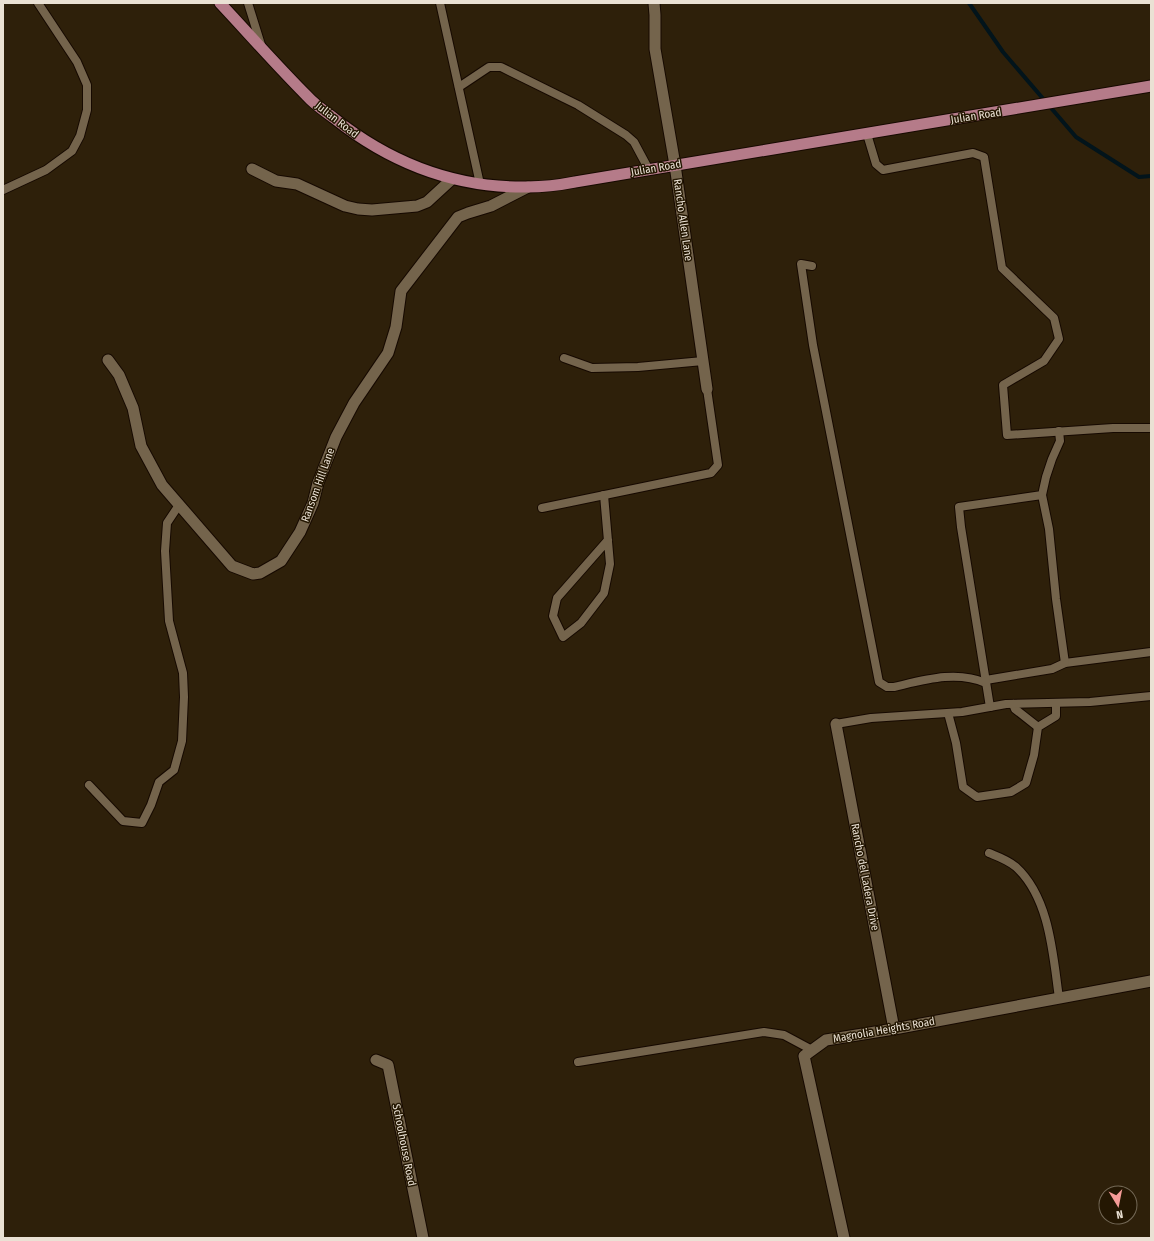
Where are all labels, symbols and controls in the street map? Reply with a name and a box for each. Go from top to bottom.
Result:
street label: Julian Road [313,99,361,141]
street label: Julian Road [950,106,1002,126]
street label: Julian Road [630,157,682,179]
street label: Rancho Allen Lane [671,178,695,262]
street label: Ransom Hill Lane [299,446,337,524]
street label: Rancho del Ladera Drive [848,822,882,932]
street label: Magnolia Heights Road [832,1015,936,1045]
street label: Schoolhouse Road [390,1103,418,1187]
north arrow [1098,1185,1138,1225]
text: N [1115,1207,1124,1221]

